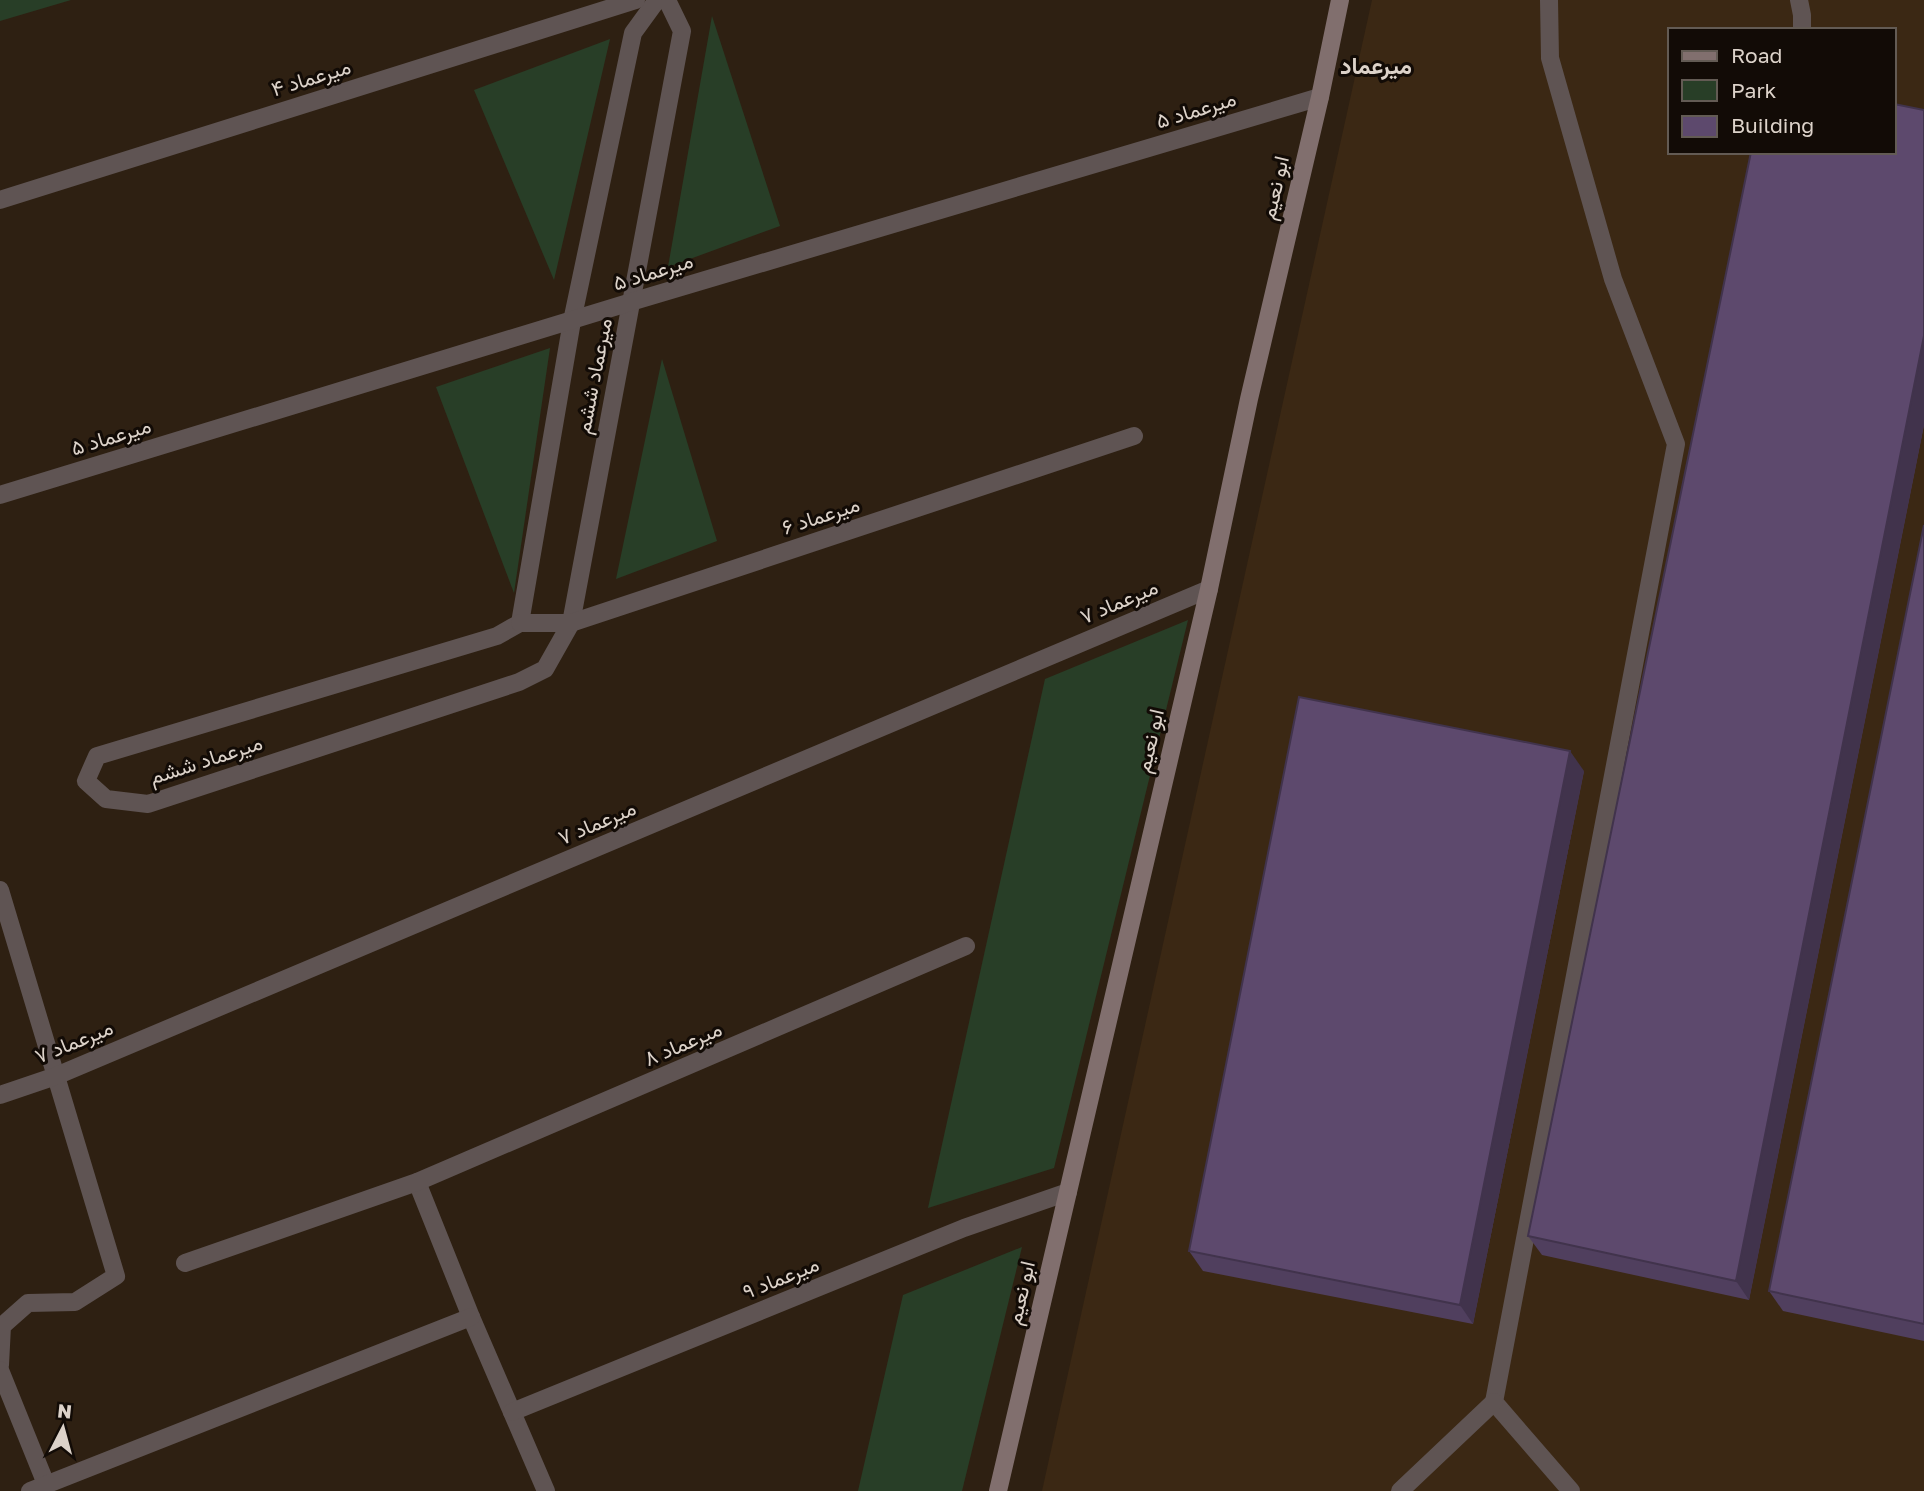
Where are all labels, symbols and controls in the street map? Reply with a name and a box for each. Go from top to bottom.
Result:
legend [1668,28,1896,154]
text: Road [1731,42,1782,68]
district label: میرعماد [1340,51,1412,81]
street label: میرعماد ۴ [268,53,354,102]
text: Park [1731,77,1777,103]
street label: میرعماد ۵ [1153,85,1239,134]
text: Building [1731,112,1814,138]
street label: ابو نعیم [1254,153,1296,223]
street label: میرعماد ۵ [610,247,696,296]
street label: میرعماد ششم [569,316,619,436]
street label: میرعماد ۵ [68,412,154,461]
street label: میرعماد ۶ [779,490,863,541]
street label: میرعماد ۷ [1076,573,1162,630]
street label: ابو نعیم [1129,706,1171,776]
street label: میرعماد ششم [146,729,266,791]
street label: میرعماد ۷ [554,794,640,851]
street label: میرعماد ۷ [31,1014,117,1069]
street label: میرعماد ۸ [640,1015,726,1072]
street label: میرعماد ۹ [739,1250,823,1305]
street label: ابو نعیم [1000,1258,1042,1328]
north arrow [28,1393,98,1463]
text: N [56,1398,73,1423]

